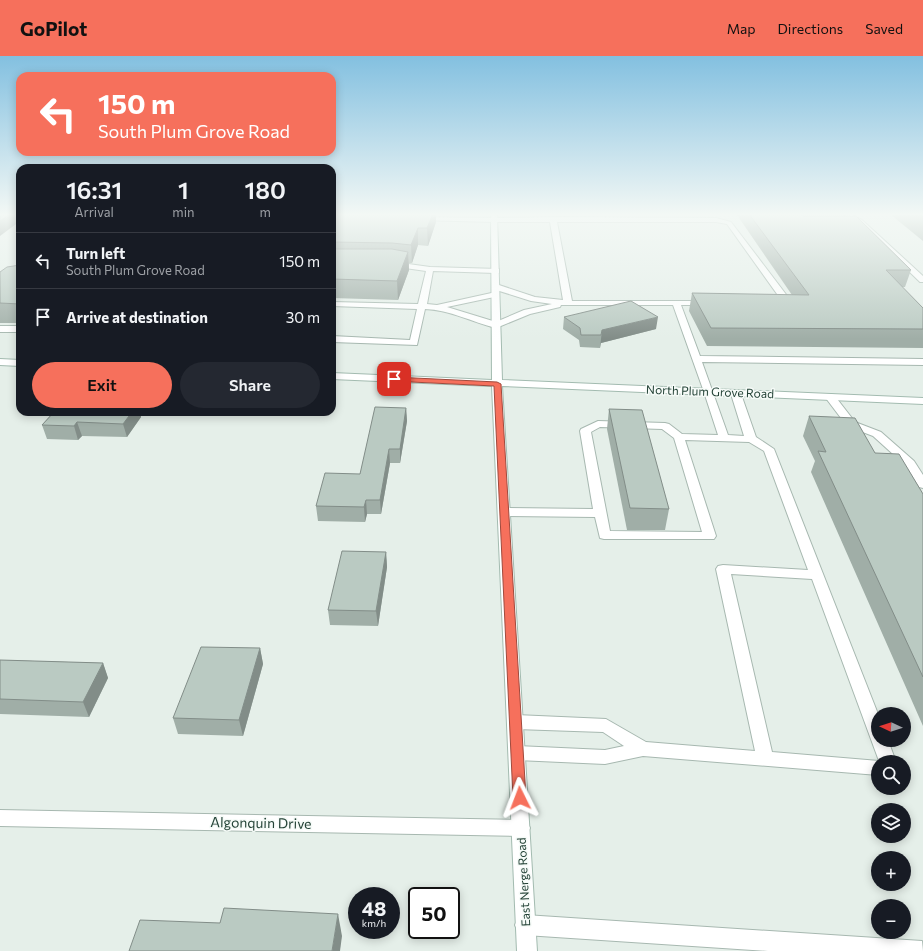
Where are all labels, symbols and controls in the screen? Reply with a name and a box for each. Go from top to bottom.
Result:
text: GoPilot [20,17,87,40]
text: Map [727,20,756,37]
text: Directions [778,20,843,37]
text: Saved [865,20,903,37]
text: 150 m [98,86,175,120]
icon: left [32,88,84,140]
text: South Plum Grove Road [98,120,290,142]
text: 16:31 [66,175,122,204]
text: 1 [178,175,189,204]
text: 180 [245,175,286,204]
text: Arrival [74,204,114,220]
text: min [172,204,194,220]
text: m [260,204,271,220]
text: Turn left [66,244,125,262]
icon: left [32,250,54,272]
text: 150 m [279,252,320,270]
text: South Plum Grove Road [66,262,205,278]
icon: arrive [32,306,54,328]
text: Arrive at destination [66,308,208,326]
text: 30 m [286,308,320,326]
button: Exit [32,362,172,408]
button: Share [180,362,320,408]
pin [377,362,411,396]
icon: arrive [383,368,405,390]
street label: North Plum Grove Road [646,382,774,400]
north arrow [871,707,911,747]
map controls [871,707,911,939]
button: search [871,755,911,795]
position arrow [499,777,541,819]
button: layers [871,803,911,843]
street label: Algonquin Drive [210,813,312,832]
street label: East Nerge Road [514,837,532,927]
button: + [871,851,911,891]
speed limit sign: 50 [408,887,460,939]
text: 48 [362,896,386,920]
button: − [871,899,911,939]
text: km/h [362,917,386,929]

